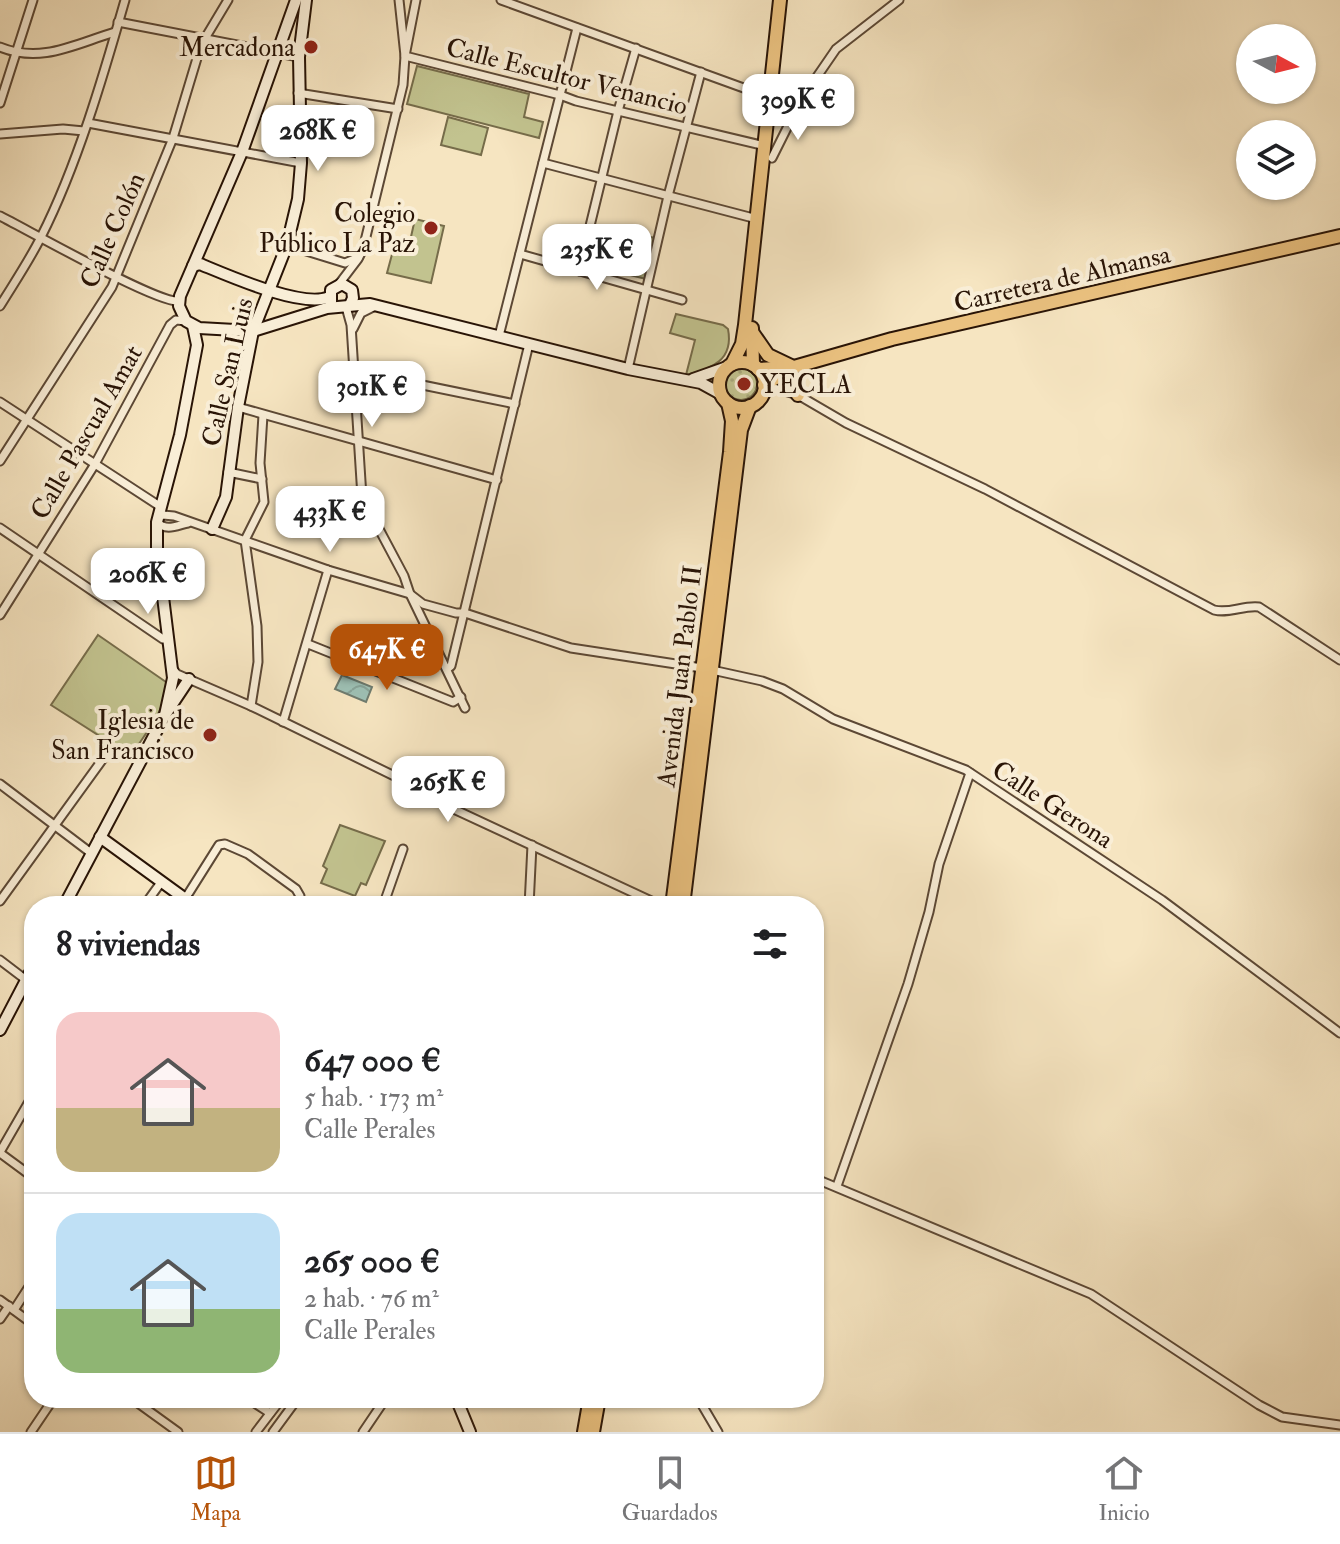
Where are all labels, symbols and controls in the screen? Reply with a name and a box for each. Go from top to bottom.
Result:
north arrow [1236,24,1316,104]
map controls [1236,24,1316,200]
street label: Calle Escultor Venancio [443,31,691,122]
place label: Mercadona [179,32,295,64]
marker: Mercadona [302,38,320,56]
pin: 309K € [733,74,863,142]
text: 309K € [760,84,836,116]
pin: 268K € [253,105,383,173]
text: 268K € [279,115,357,147]
button: layers [1236,120,1316,200]
street label: Calle Colón [73,168,153,293]
place label: Colegio Público La Paz [259,198,415,260]
marker: Colegio Público La Paz [422,219,440,237]
pin: 235K € [532,224,662,292]
text: 235K € [560,234,634,266]
street label: Carretera de Almansa [951,238,1174,319]
street label: Calle San Luis [195,295,261,450]
street label: Calle Pascual Amat [24,340,150,525]
pin: 301K € [307,361,437,429]
place label: YECLA [760,369,852,401]
text: 301K € [336,371,408,403]
marker: YECLA [735,375,753,393]
pin: 433K € [265,486,395,554]
text: 433K € [294,496,366,528]
pin: 206K € [83,548,213,616]
text: 206K € [109,558,187,590]
street label: Avenida Juan Pablo II [650,563,709,790]
pin: 647K € [322,624,452,692]
text: 647K € [348,634,426,666]
place label: Iglesia de San Francisco [51,705,194,767]
marker: Iglesia de San Francisco [201,726,219,744]
street label: Calle Gerona [986,754,1119,856]
pin: 265K € [383,756,513,824]
text: 265K € [410,766,486,798]
icon: filters [748,922,792,966]
text: 8 viviendas [56,923,200,966]
text: 647 000 € [304,1039,441,1082]
icon: home [120,1044,216,1140]
text: 5 hab. · 173 m² [304,1082,443,1114]
text: Calle Perales [304,1114,435,1146]
text: 265 000 € [304,1240,440,1283]
icon: home [120,1245,216,1341]
text: 2 hab. · 76 m² [304,1283,439,1315]
text: Calle Perales [304,1315,435,1347]
tab: Mapa [190,1451,241,1527]
tab: Guardados [622,1451,718,1527]
tab: Inicio [1098,1451,1150,1527]

